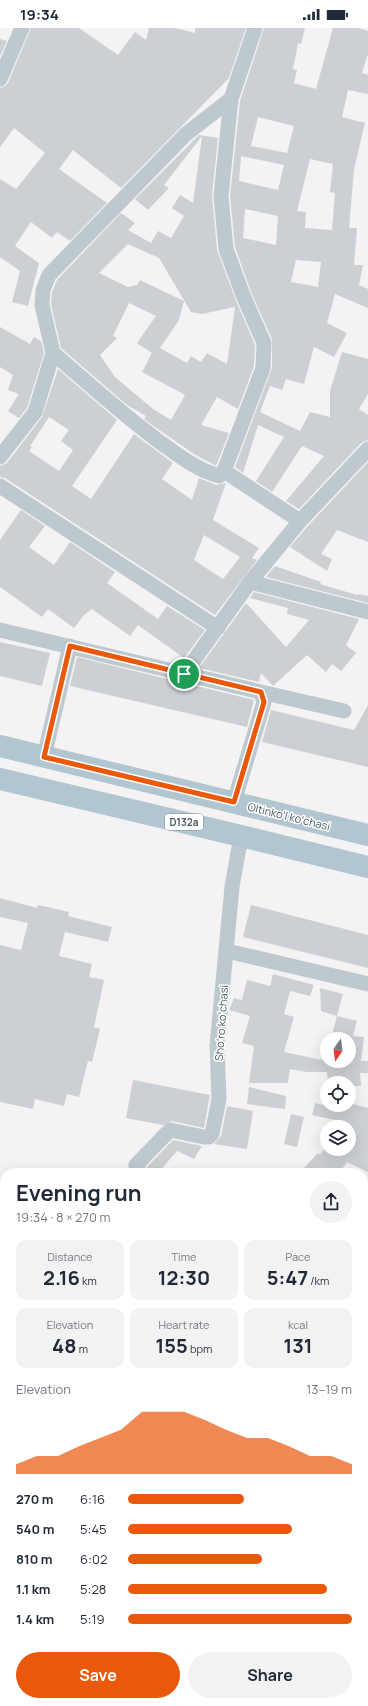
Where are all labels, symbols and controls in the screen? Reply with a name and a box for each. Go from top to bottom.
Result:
text: 19:34 [20,4,59,25]
pin [167,657,201,691]
icon: arrive [173,663,195,685]
street label: Oltinkoʻl koʻchasi [246,799,332,833]
road number: D132a [165,814,203,830]
street label: Shoʻro koʻchasi [211,984,231,1062]
north arrow [320,1032,356,1068]
map controls [320,1032,356,1156]
button: locate [320,1076,356,1112]
button: layers [320,1120,356,1156]
text: Evening run [16,1178,141,1208]
button: share [310,1181,352,1223]
text: 19:34 · 8 × 270 m [16,1208,111,1226]
text: Distance [47,1249,93,1264]
text: Time [172,1249,196,1264]
text: Pace [286,1249,310,1264]
text: 2.16 [43,1264,80,1291]
text: 12:30 [158,1264,210,1291]
text: 5:47 [267,1264,308,1291]
text: km [80,1273,97,1288]
text: /km [308,1273,329,1288]
text: Elevation [47,1317,93,1332]
text: Heart rate [158,1317,210,1332]
text: kcal [288,1317,308,1332]
text: 48 [52,1332,76,1359]
text: 155 [156,1332,188,1359]
text: 131 [283,1332,313,1359]
text: m [76,1341,88,1356]
text: bpm [188,1341,212,1356]
text: Elevation [16,1380,71,1398]
text: 13–19 m [306,1380,352,1398]
text: 270 m [16,1490,54,1508]
text: 6:16 [80,1490,105,1508]
text: 540 m [16,1520,54,1538]
text: 5:45 [80,1520,107,1538]
text: 810 m [16,1550,53,1568]
text: 6:02 [80,1550,107,1568]
text: 1.1 km [16,1580,51,1598]
text: 5:28 [80,1580,106,1598]
text: 1.4 km [16,1610,54,1628]
text: 5:19 [80,1610,105,1628]
button: Save [16,1652,180,1698]
button: Share [188,1652,352,1698]

